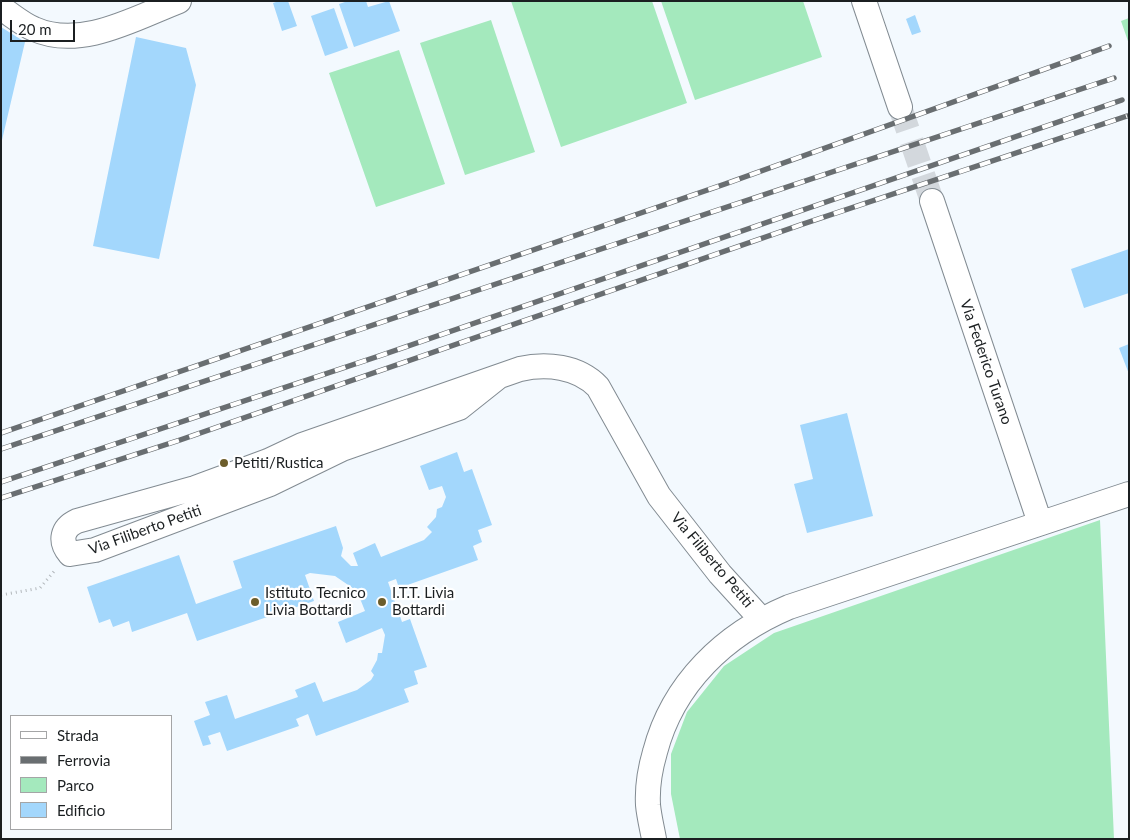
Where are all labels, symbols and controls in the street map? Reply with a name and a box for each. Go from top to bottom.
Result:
scale bar [12,10,78,42]
text: 20 m [18,20,52,38]
street label: Via Federico Turano [956,297,1016,427]
place label: Petiti/Rustica [234,454,324,472]
marker: Petiti/Rustica [218,457,230,469]
street label: Via Filiberto Petiti [86,501,204,559]
street label: Via Filiberto Petiti [667,509,757,611]
place label: Istituto Tecnico Livia Bottardi [265,584,366,619]
place label: I.T.T. Livia Bottardi [392,584,454,619]
marker: Istituto Tecnico Livia Bottardi [249,596,261,608]
marker: I.T.T. Livia Bottardi [376,596,388,608]
legend [10,715,172,830]
text: Strada [57,726,99,744]
text: Ferrovia [57,751,110,769]
text: Parco [57,776,94,794]
text: Edificio [57,801,105,819]

